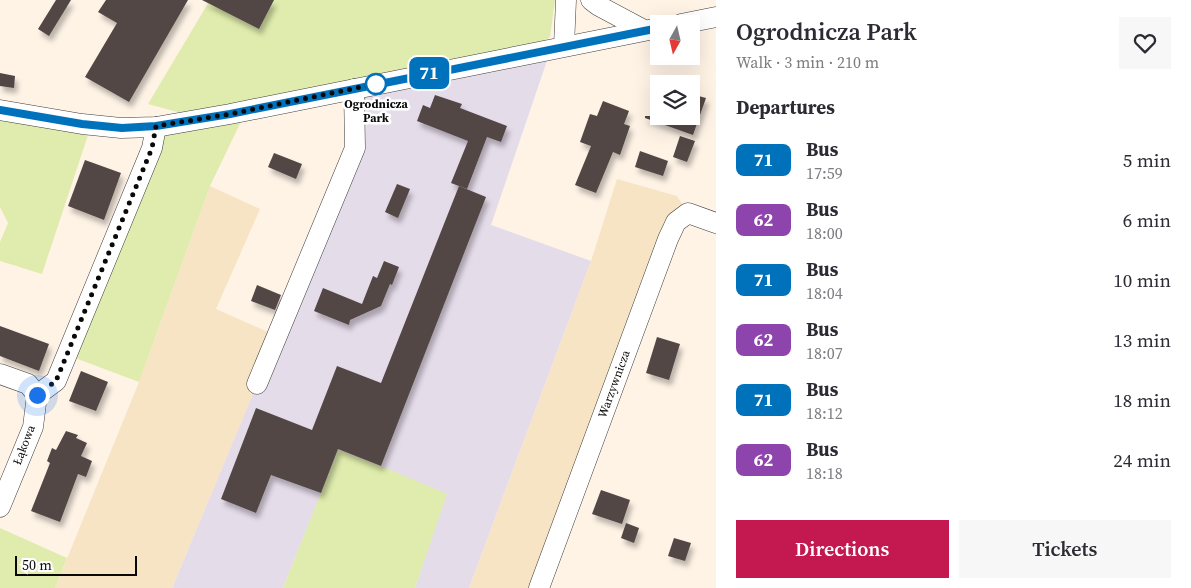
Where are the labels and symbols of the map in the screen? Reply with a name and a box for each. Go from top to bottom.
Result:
north arrow [650,15,700,65]
line badge: 71 [406,57,452,89]
marker: Ogrodnicza Park [365,73,387,95]
place label: Ogrodnicza Park [344,96,408,126]
street label: Warzywnicza [594,347,634,420]
your location [25,383,50,408]
street label: Łąkowa [9,422,39,467]
scale bar [15,553,138,576]

